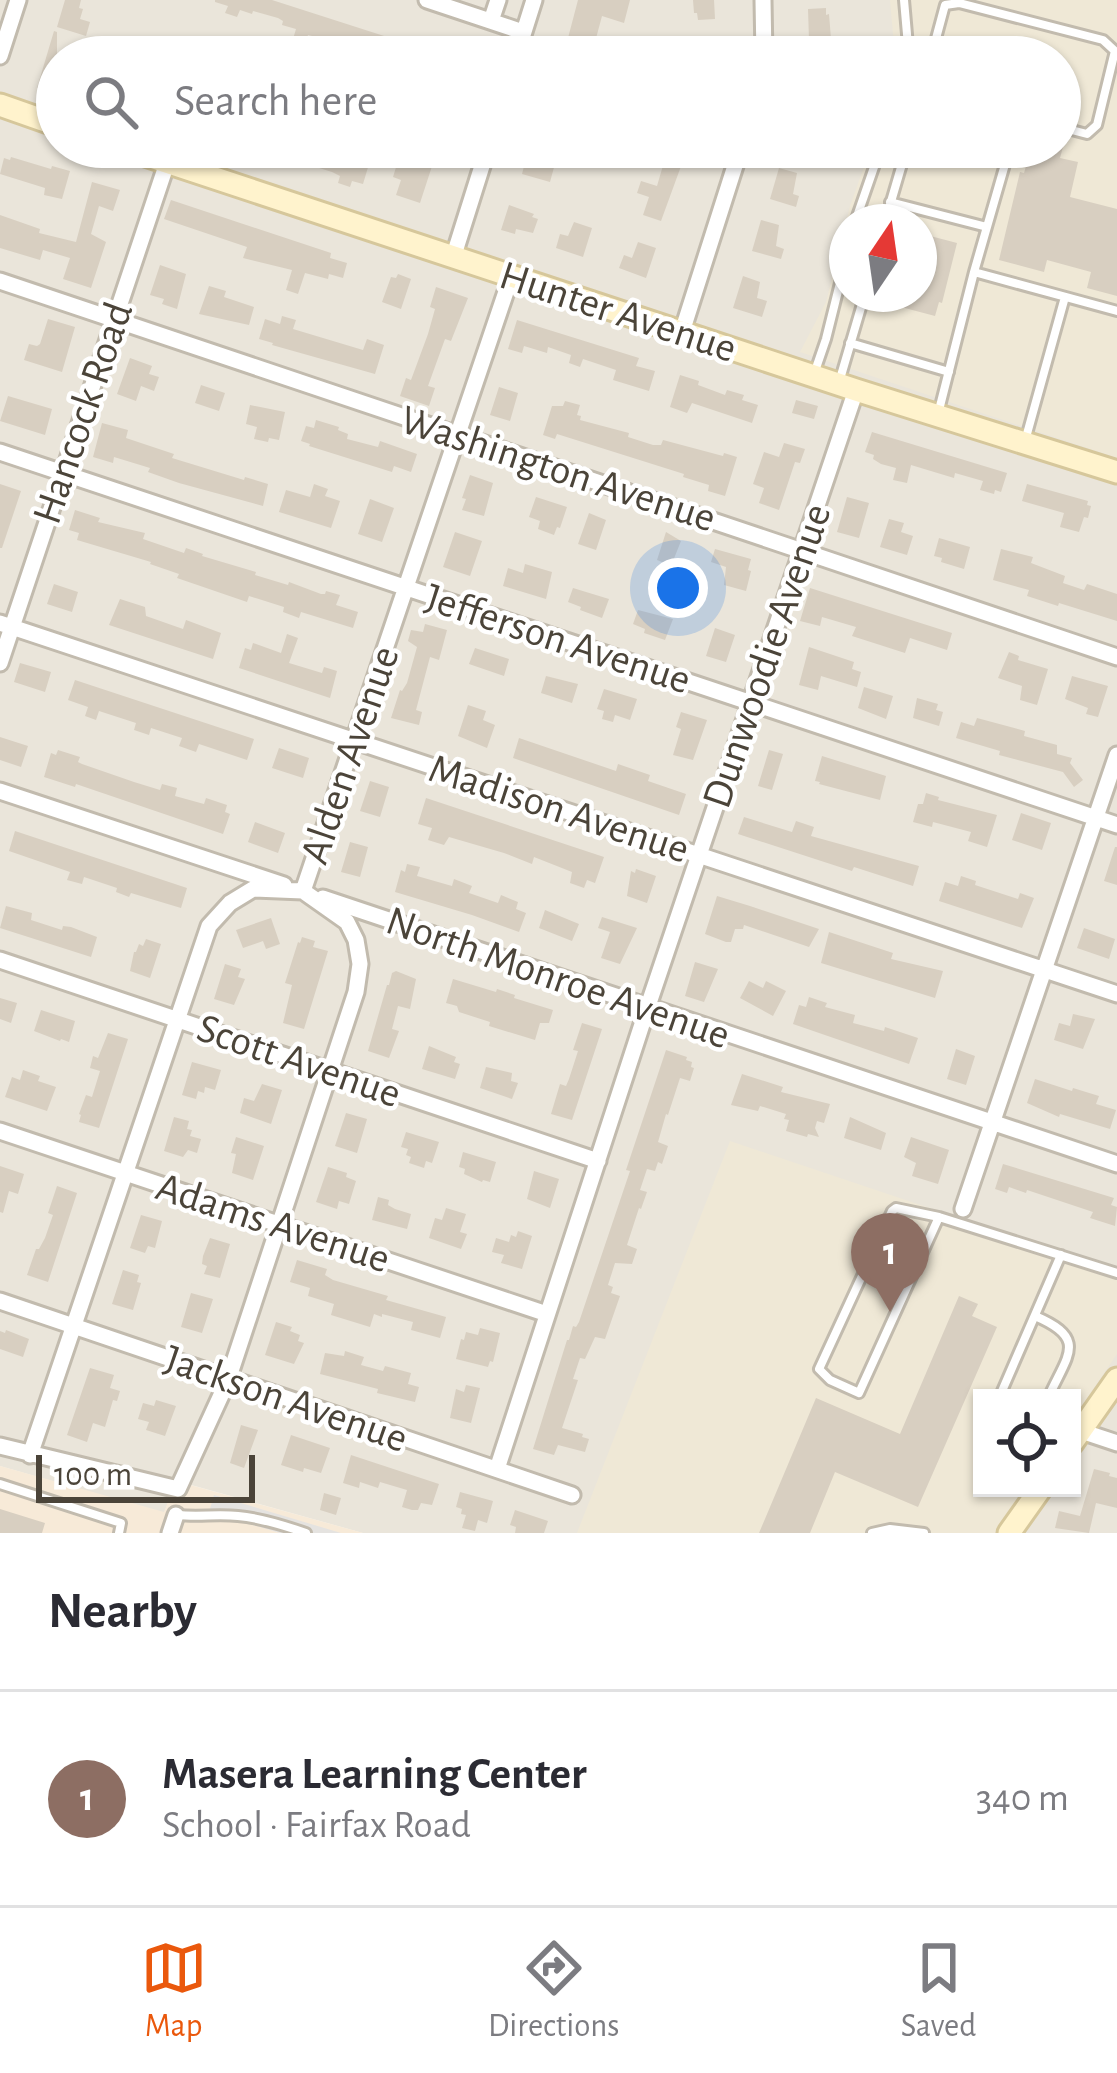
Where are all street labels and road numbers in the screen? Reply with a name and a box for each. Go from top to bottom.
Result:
street label: Hunter Avenue [494,254,742,370]
street label: Hancock Road [26,297,140,529]
street label: Washington Avenue [395,398,721,540]
street label: Dunwoodie Avenue [695,499,839,813]
street label: Jefferson Avenue [420,576,696,702]
street label: Alden Avenue [293,641,407,869]
street label: Madison Avenue [424,747,694,871]
street label: North Monroe Avenue [381,899,735,1057]
street label: Scott Avenue [192,1007,406,1115]
street label: Adams Avenue [151,1166,395,1280]
street label: Jackson Avenue [159,1338,413,1460]

